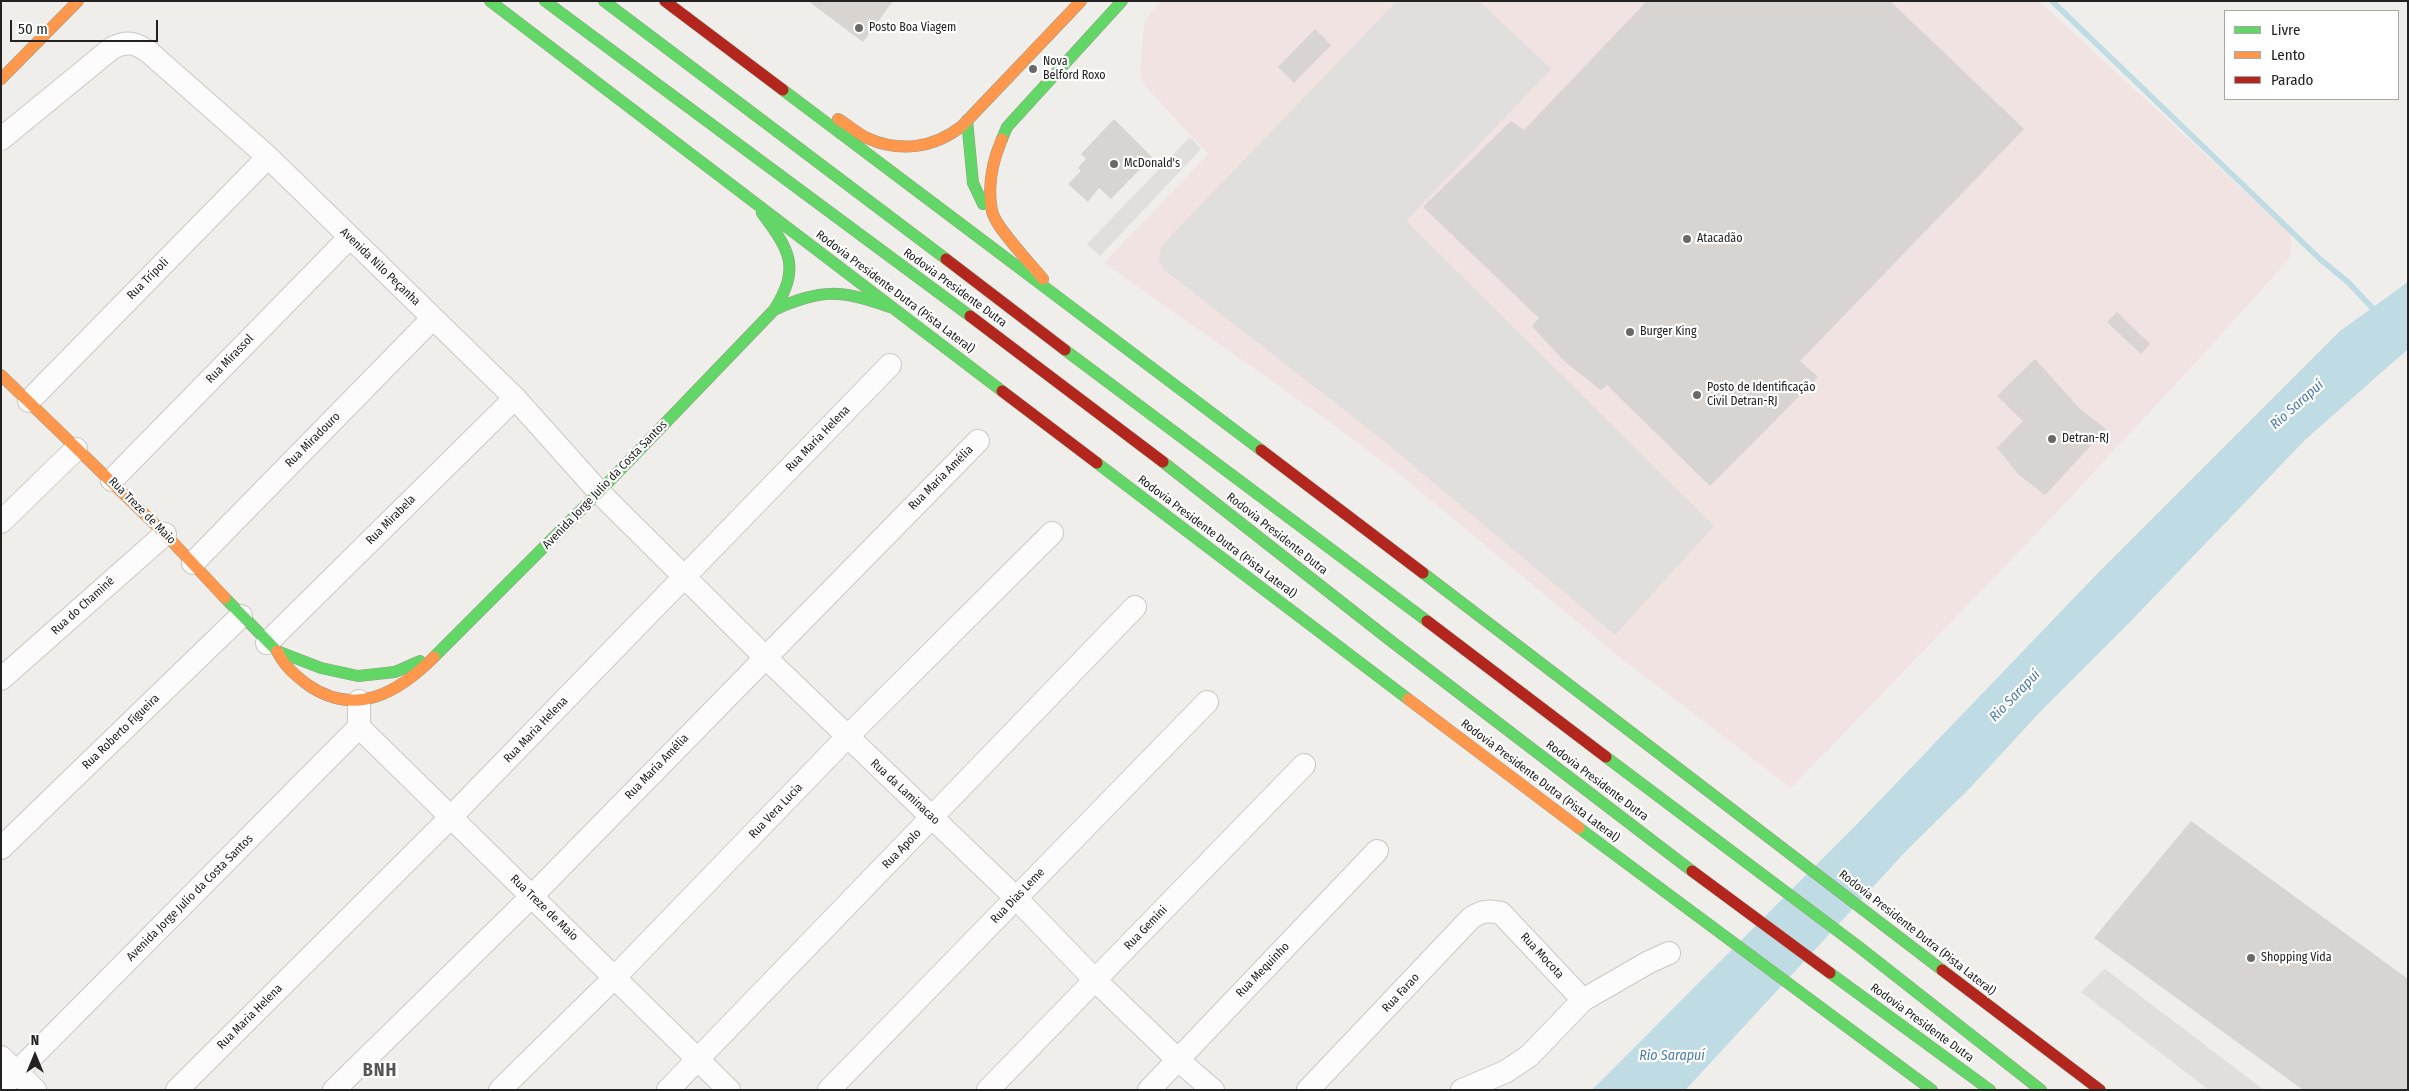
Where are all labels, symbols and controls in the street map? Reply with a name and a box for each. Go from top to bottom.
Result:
scale bar [12,10,160,42]
legend [2224,10,2399,100]
text: 50 m [18,20,48,38]
place label: Posto Boa Viagem [869,21,956,35]
text: Livre [2271,21,2300,39]
marker: Posto Boa Viagem [853,22,865,34]
text: Lento [2271,46,2305,64]
place label: Nova Belford Roxo [1043,55,1106,83]
marker: Nova Belford Roxo [1027,63,1039,75]
text: Parado [2271,71,2313,89]
place label: McDonald's [1124,157,1180,171]
marker: McDonald's [1108,158,1120,170]
street label: Avenida Nilo Peçanha [337,225,423,309]
street label: Rodovia Presidente Dutra (Pista Lateral) [813,228,977,356]
place label: Atacadão [1697,232,1743,246]
marker: Atacadão [1681,233,1693,245]
street label: Rodovia Presidente Dutra [900,246,1010,330]
street label: Rua Trípoli [124,255,172,303]
place label: Burger King [1640,325,1697,339]
marker: Burger King [1624,326,1636,338]
street label: Rua Mirassol [203,332,257,386]
water label: Rio Sarapuí [2267,377,2327,433]
place label: Posto de Identificação Civil Detran-RJ [1707,381,1816,409]
marker: Posto de Identificação Civil Detran-RJ [1691,389,1703,401]
street label: Rua Maria Helena [783,403,853,475]
street label: Rua Miradouro [282,409,344,471]
street label: Avenida Jorge Julio da Costa Santos [540,418,670,552]
place label: Detran-RJ [2062,432,2109,446]
marker: Detran-RJ [2046,433,2058,445]
street label: Rua Maria Amélia [906,443,976,513]
street label: Rodovia Presidente Dutra (Pista Lateral) [1135,473,1299,601]
street label: Rua Treze de Maio [106,475,178,547]
street label: Rodovia Presidente Dutra [1224,490,1330,578]
street label: Rua Mirabela [363,492,419,548]
street label: Rua do Chaminé [49,574,117,638]
water label: Rio Sarapuí [1986,667,2044,725]
street label: Rua Roberto Figueira [79,691,163,773]
street label: Rua Maria Helena [501,694,571,766]
street label: Rodovia Presidente Dutra (Pista Lateral) [1458,717,1622,845]
street label: Rua Maria Amélia [622,731,692,803]
street label: Rodovia Presidente Dutra [1543,738,1651,824]
street label: Rua da Laminacao [867,756,943,828]
street label: Rua Vera Lucia [746,780,806,842]
street label: Rua Apolo [879,826,925,872]
street label: Avenida Jorge Julio da Costa Santos [124,832,256,964]
street label: Rua Dias Leme [988,865,1048,927]
street label: Rodovia Presidente Dutra (Pista Lateral) [1836,867,1998,999]
street label: Rua Treze de Maio [507,872,581,944]
street label: Rua Gemini [1121,903,1171,953]
street label: Rua Mocota [1517,930,1567,982]
street label: Rua Mequinho [1233,940,1293,1000]
place label: Shopping Vida [2261,951,2332,965]
marker: Shopping Vida [2245,952,2257,964]
street label: Rua Farao [1379,971,1423,1015]
street label: Rua Maria Helena [214,981,286,1053]
street label: Rodovia Presidente Dutra [1867,981,1977,1065]
north arrow [10,1031,60,1081]
text: N [31,1032,39,1049]
water label: Rio Sarapuí [1639,1048,1705,1064]
district label: BNH [362,1060,398,1082]

